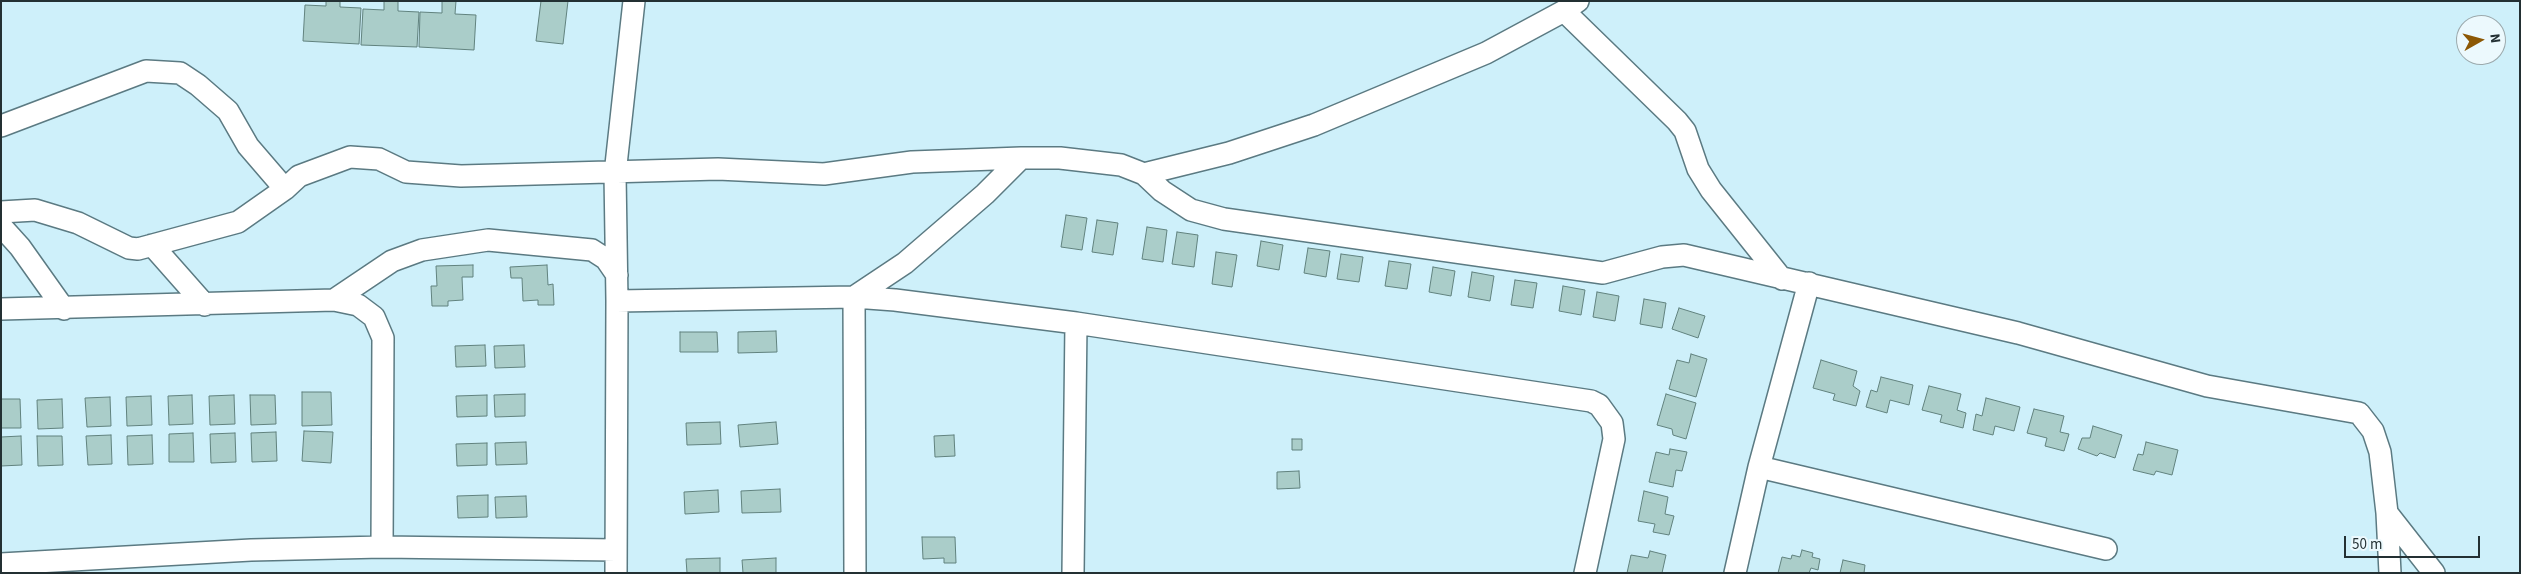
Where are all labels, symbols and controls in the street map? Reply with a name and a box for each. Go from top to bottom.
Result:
north arrow [2456,15,2506,65]
text: N [2484,32,2505,44]
scale bar [2346,526,2482,558]
text: 50 m [2352,534,2382,555]

